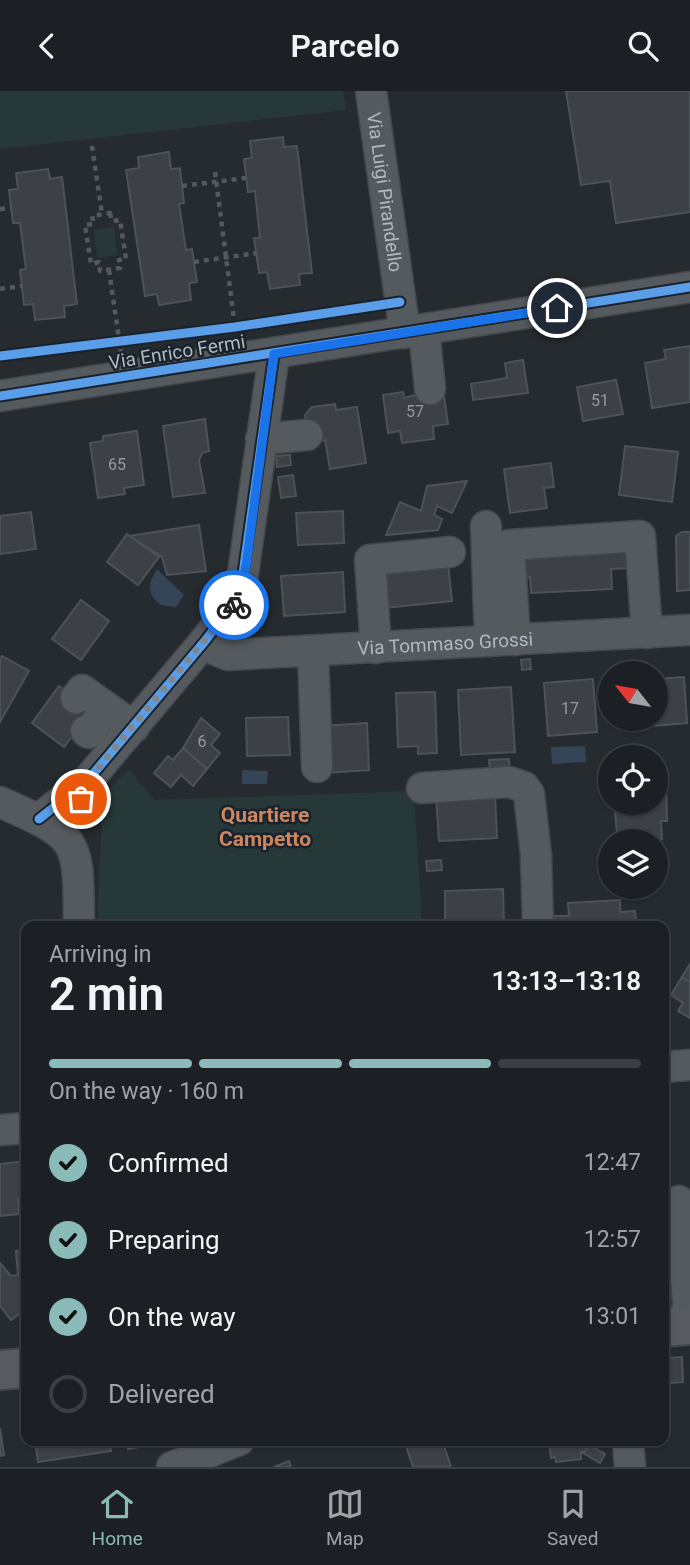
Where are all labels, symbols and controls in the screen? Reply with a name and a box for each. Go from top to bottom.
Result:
icon: back [28,27,66,65]
text: Parcelo [290,27,400,65]
icon: search [624,27,662,65]
street label: Via Luigi Pirandello [363,111,408,273]
pin [527,278,587,338]
icon: home [538,289,576,327]
street label: Via Enrico Fermi [107,330,247,374]
house number: 51 [591,391,609,410]
house number: 57 [406,402,424,421]
house number: 65 [108,455,126,474]
courier [199,570,269,640]
icon: bike [215,586,253,624]
street label: Via Tommaso Grossi [357,627,534,659]
north arrow [598,661,668,731]
map controls [598,661,668,899]
house number: 17 [561,699,579,718]
house number: 6 [198,732,207,751]
button: locate [598,745,668,815]
pin [51,769,111,829]
icon: bag [62,780,100,818]
district label: Quartiere Campetto [219,803,311,851]
button: layers [598,829,668,899]
text: Arriving in [49,941,152,968]
text: 13:13–13:18 [491,966,641,996]
text: 2 min [49,967,164,1021]
text: On the way · 160 m [49,1078,244,1105]
icon: check [49,1144,87,1182]
text: Confirmed [108,1148,229,1178]
text: 12:47 [584,1149,641,1176]
icon: check [49,1221,87,1259]
text: Preparing [108,1225,220,1255]
text: 12:57 [584,1226,641,1253]
icon: check [49,1298,87,1336]
text: On the way [108,1302,236,1332]
text: 13:01 [584,1303,641,1330]
text: Delivered [108,1379,215,1409]
tab: Home [92,1485,143,1550]
tab: Map [326,1485,364,1550]
tab: Saved [547,1485,598,1550]

